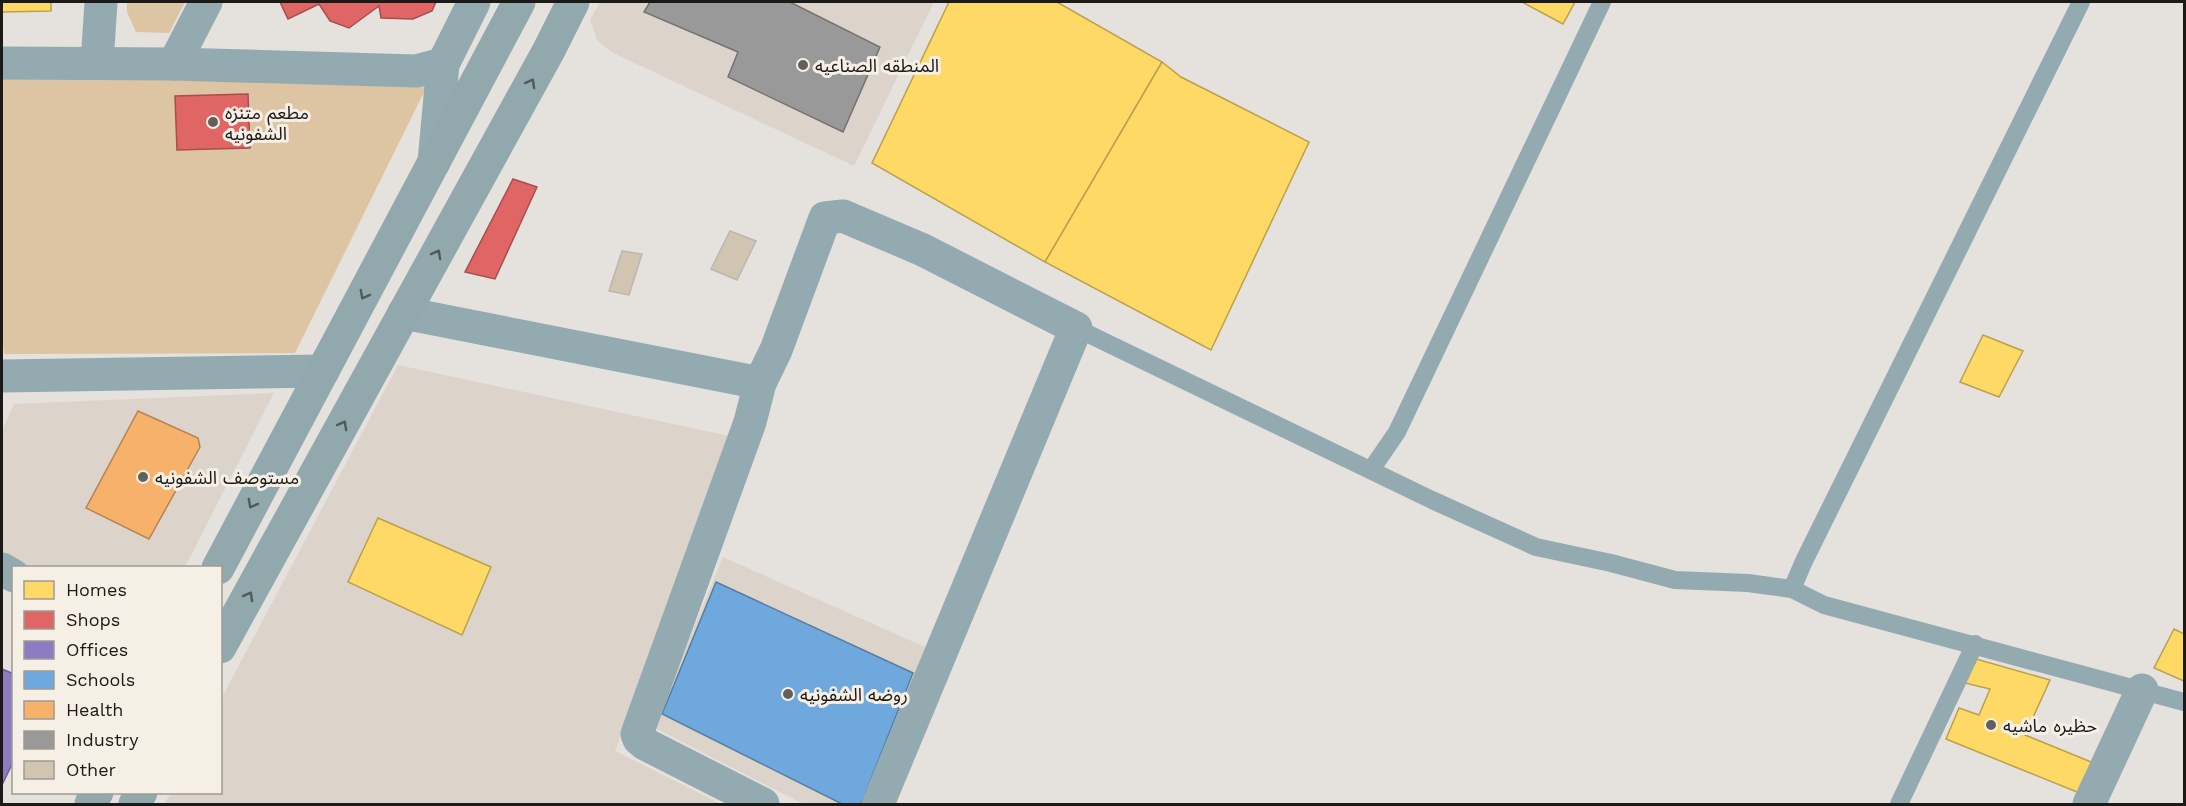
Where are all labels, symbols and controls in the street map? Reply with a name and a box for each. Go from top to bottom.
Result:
place label: المنطقه الصناعيه [815,55,939,76]
marker: المنطقه الصناعيه [796,58,810,72]
one-way arrow [524,79,535,90]
place label: مطعم متنزه الشفونيه [225,102,309,145]
marker: مطعم متنزه الشفونيه [206,115,220,129]
one-way arrow [430,250,441,260]
one-way arrow [360,288,371,299]
one-way arrow [336,421,347,431]
place label: مستوصف الشفونيه [155,467,299,489]
marker: مستوصف الشفونيه [136,470,150,484]
one-way arrow [248,497,259,508]
legend [12,566,222,794]
text: Homes [66,579,127,600]
one-way arrow [242,592,253,602]
text: Shops [66,609,120,630]
text: Offices [66,639,128,660]
text: Schools [66,669,135,690]
place label: روضه الشفونيه [800,684,908,706]
marker: روضه الشفونيه [781,687,795,701]
text: Health [66,699,123,720]
place label: حظيره ماشيه [2003,715,2097,737]
marker: حظيره ماشيه [1984,718,1998,732]
text: Industry [66,729,139,750]
text: Other [66,759,116,780]

